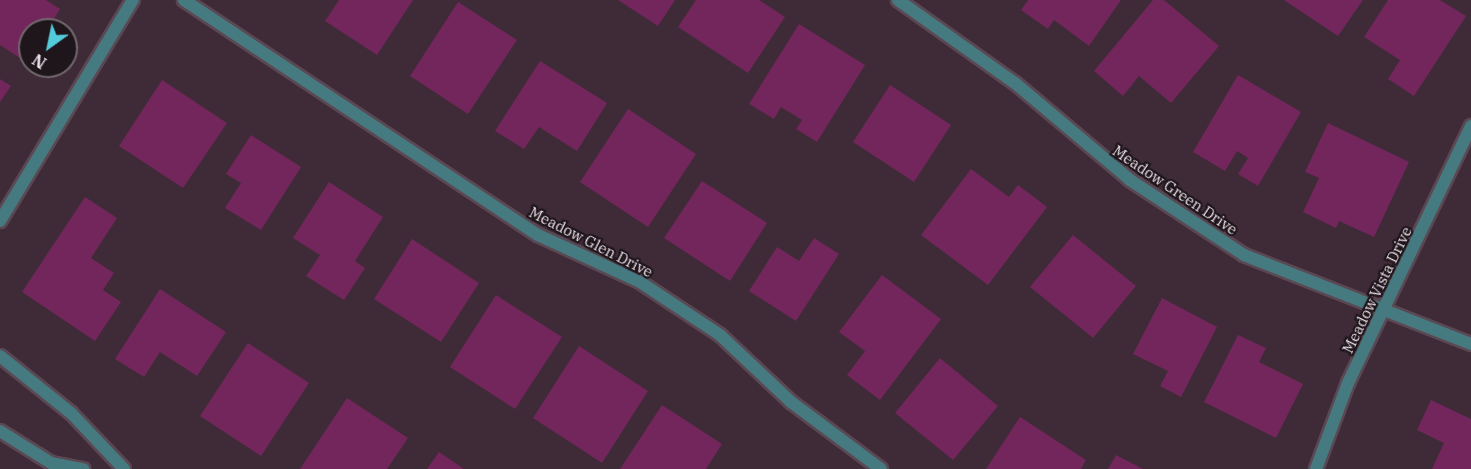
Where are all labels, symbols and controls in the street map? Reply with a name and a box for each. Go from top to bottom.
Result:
north arrow [18,18,78,78]
text: N [29,50,50,73]
street label: Meadow Green Drive [1109,142,1241,238]
street label: Meadow Glen Drive [526,203,656,281]
street label: Meadow Vista Drive [1339,224,1415,356]

